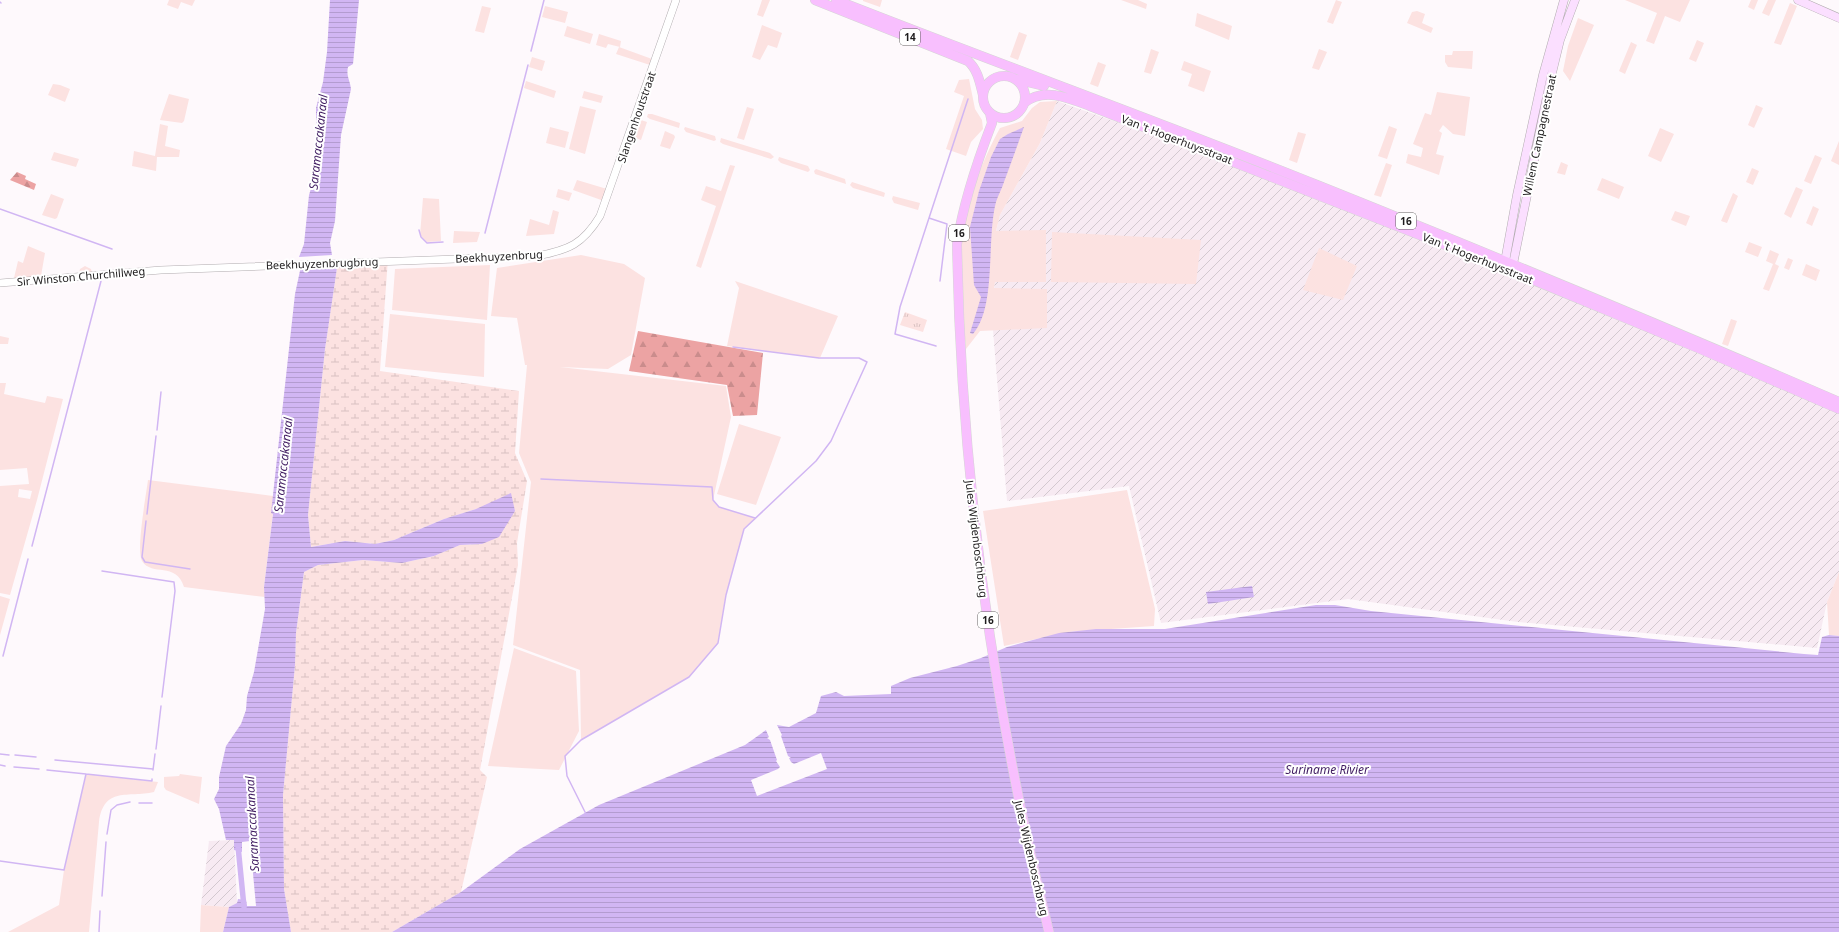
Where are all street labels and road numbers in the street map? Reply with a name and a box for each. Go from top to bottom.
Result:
road number: 14 [900,29,920,45]
street label: Slangenhoutstraat [613,69,659,165]
street label: Willem Campagnestraat [1519,73,1559,197]
street label: Van 't Hogerhuysstraat [1119,111,1235,167]
road number: 16 [1396,213,1416,229]
road number: 16 [949,225,969,241]
street label: Van 't Hogerhuysstraat [1420,229,1536,287]
street label: Beekhuyzenbrug [455,246,543,266]
street label: Beekhuyzenbrugbrug [265,254,379,272]
street label: Sir Winston Churchillweg [16,263,146,289]
street label: Jules Wijdenboschbrug [962,478,992,599]
road number: 16 [978,612,998,628]
street label: Jules Wijdenboschbrug [1011,798,1053,917]

